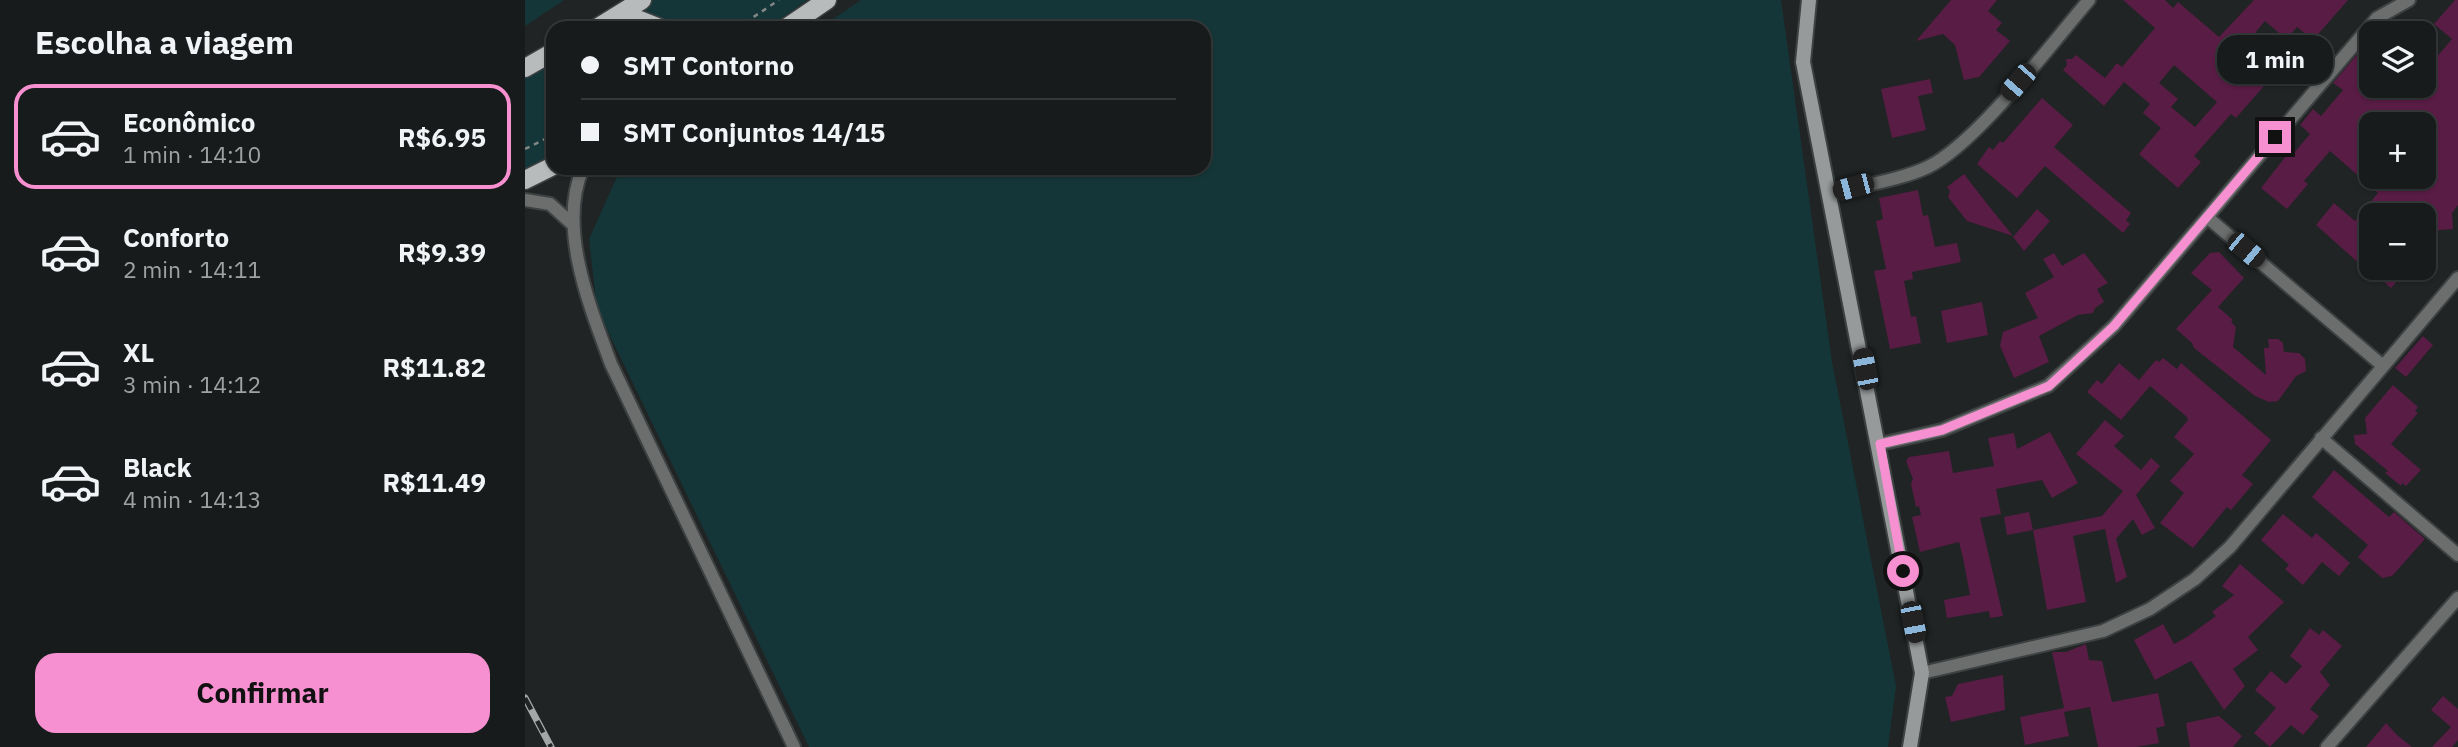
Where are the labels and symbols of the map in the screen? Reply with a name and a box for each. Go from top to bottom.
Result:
callout: 1 min [2217,36,2333,85]
car [1997,59,2040,105]
route end [2259,121,2291,153]
car [1830,171,1877,203]
car [2224,228,2269,272]
car [1851,346,1880,392]
route start [1887,555,1919,587]
car [1899,599,1928,645]

